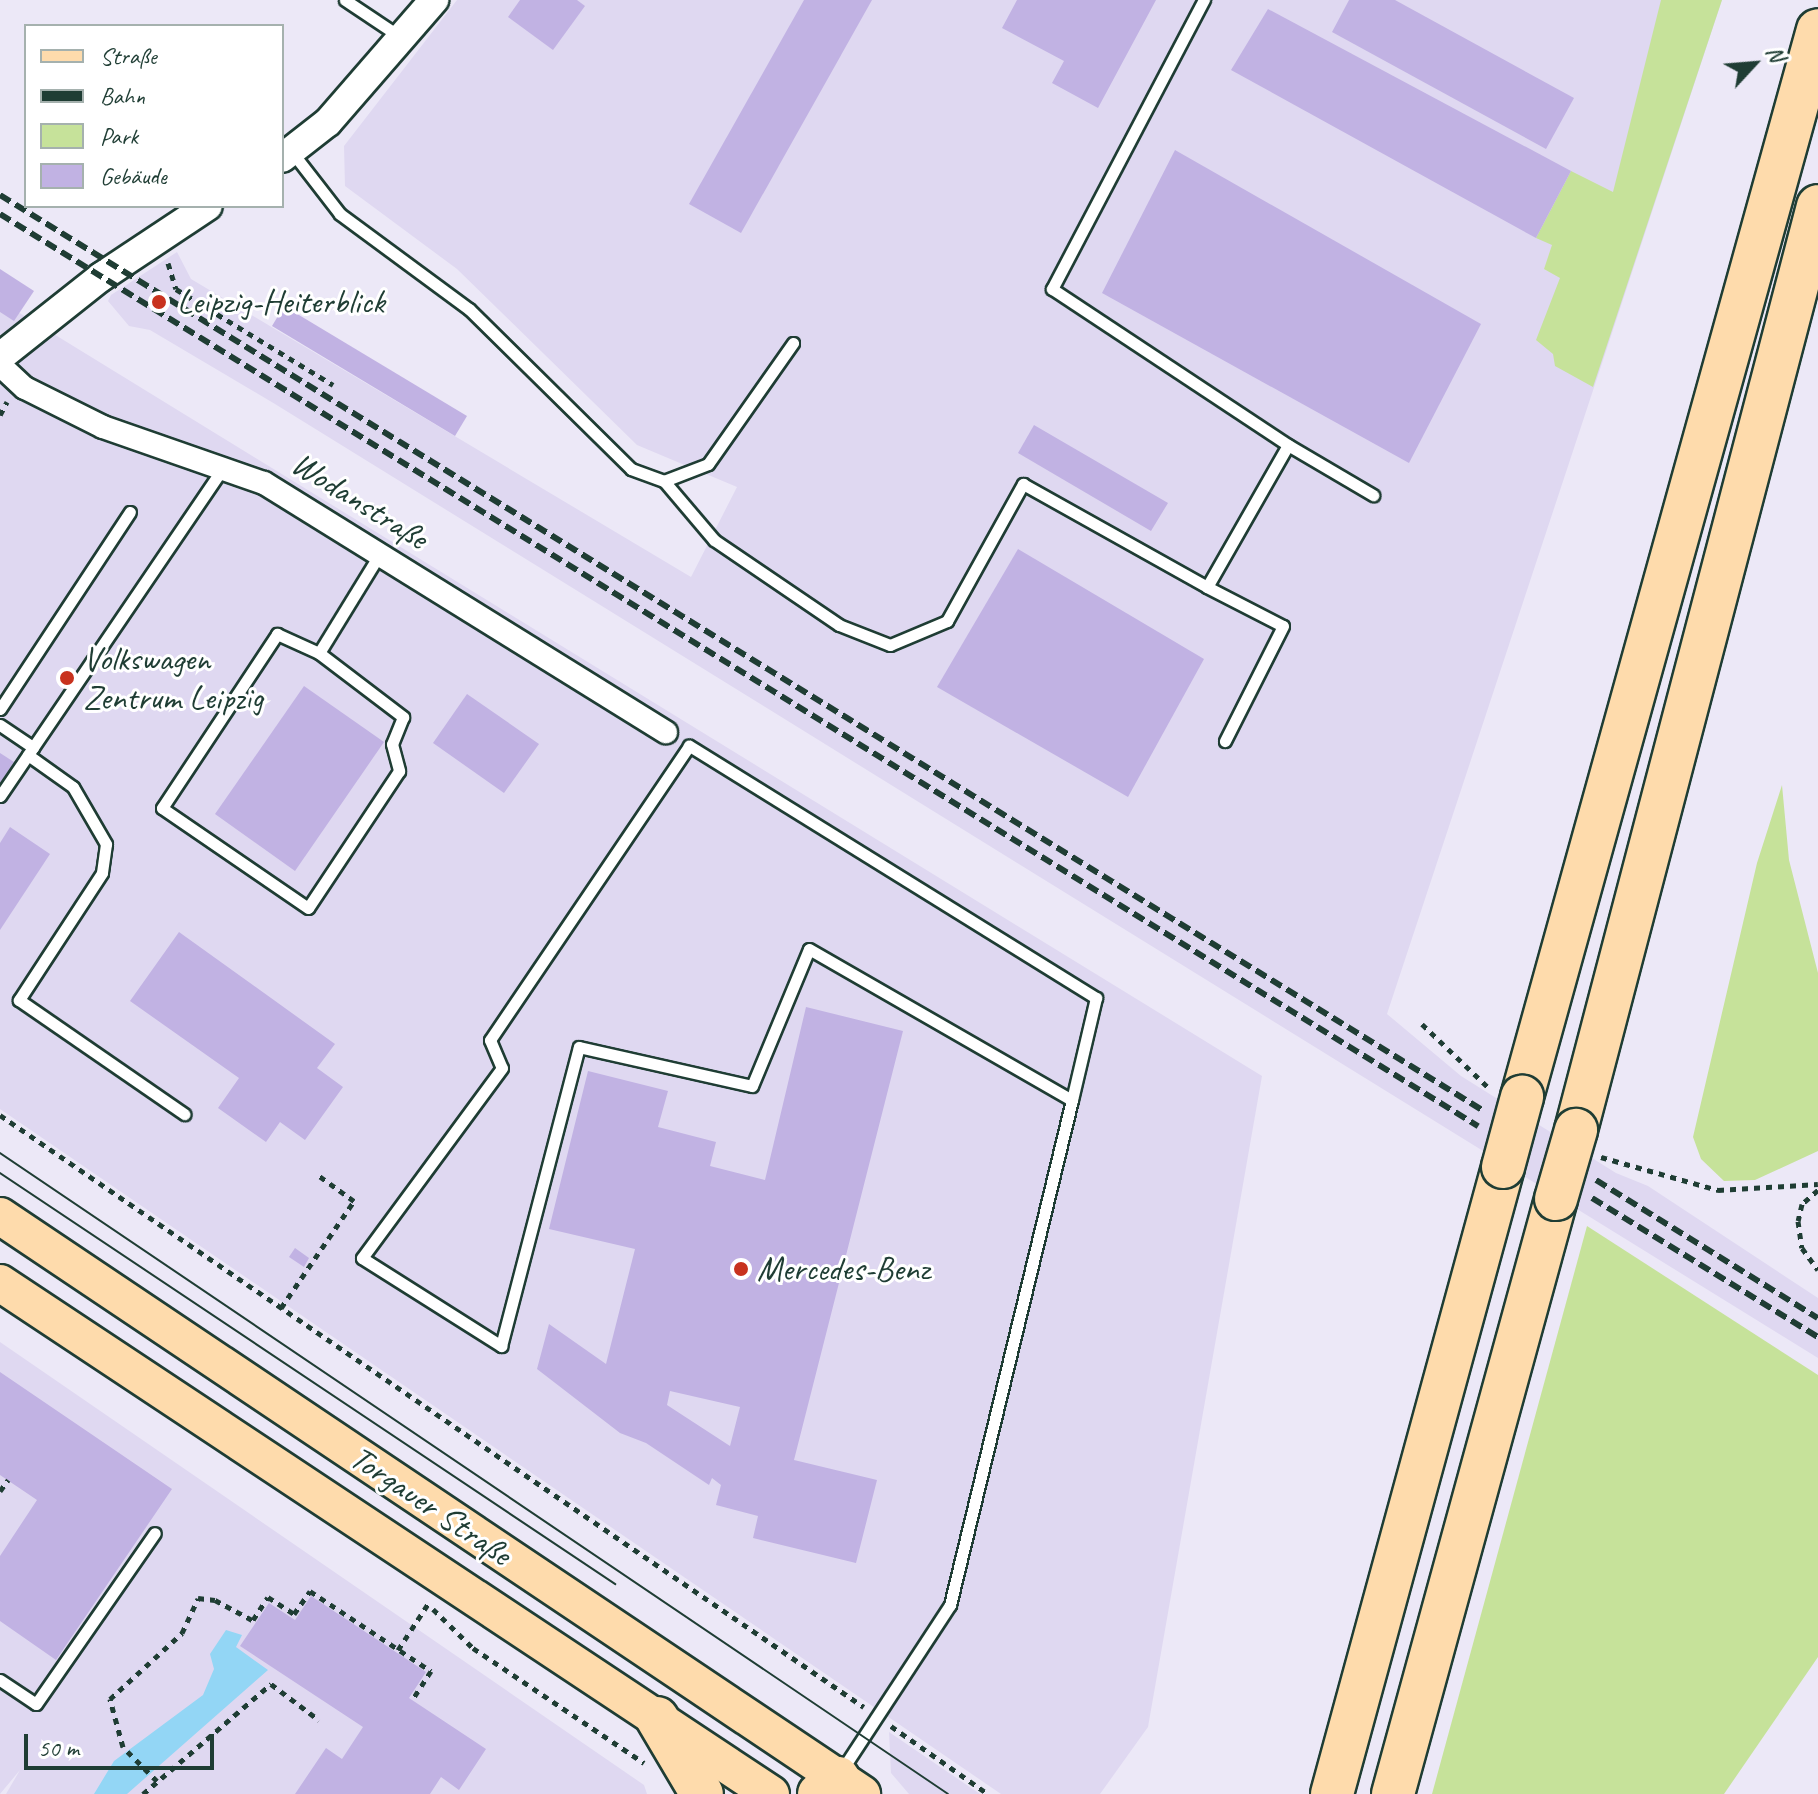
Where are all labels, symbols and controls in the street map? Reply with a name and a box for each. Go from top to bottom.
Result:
legend [24,24,284,208]
north arrow [1714,24,1794,104]
text: Straße [100,41,157,71]
text: N [1760,41,1791,66]
text: Bahn [100,81,145,111]
text: Park [100,121,138,151]
text: Gebäude [100,161,167,191]
place label: Leipzig-Heiterblick [177,282,384,322]
marker: Leipzig-Heiterblick [148,291,170,313]
street label: Wodanstraße [285,442,435,558]
place label: Volkswagen Zentrum Leipzig [83,638,263,718]
marker: Volkswagen Zentrum Leipzig [58,669,76,687]
place label: Mercedes-Benz [757,1249,930,1289]
marker: Mercedes-Benz [732,1260,750,1278]
street label: Torgauer Straße [342,1436,520,1574]
scale bar [28,1718,218,1768]
text: 50 m [38,1733,79,1763]

